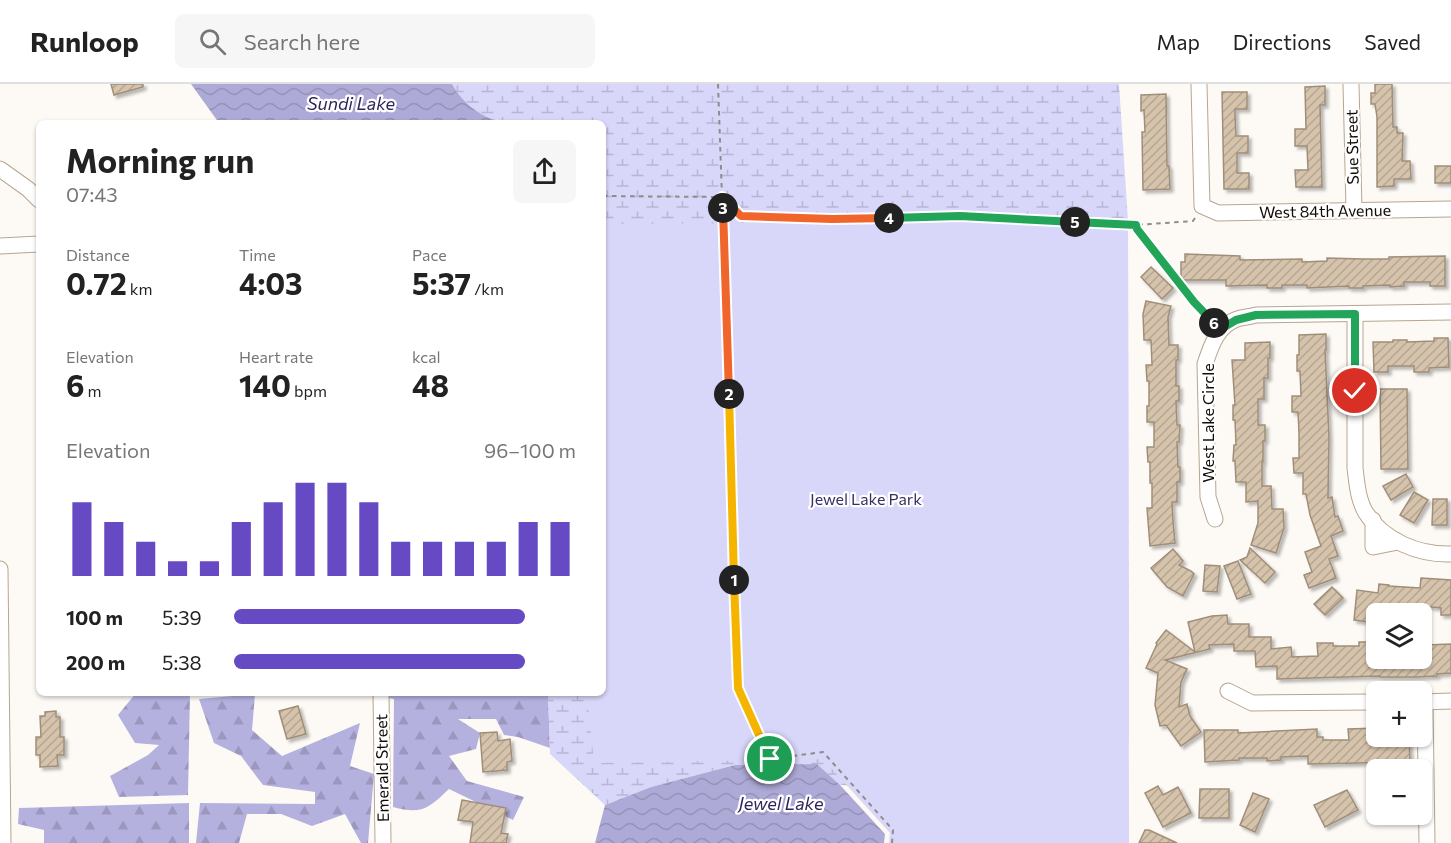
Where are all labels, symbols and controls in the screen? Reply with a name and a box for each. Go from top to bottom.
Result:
search box [175,14,595,68]
text: Runloop [30,24,139,58]
icon: search [196,25,229,58]
text: Search here [244,28,360,55]
text: Map [1157,29,1200,54]
text: Directions [1233,29,1331,54]
text: Saved [1364,29,1421,54]
water label: Sundi Lake [307,92,395,114]
street label: Sue Street [1341,109,1362,185]
text: Morning run [66,139,254,180]
button: share [513,140,576,203]
text: 07:43 [66,182,118,206]
pin: 3 [708,193,738,223]
text: 3 [718,198,728,217]
street label: West 84th Avenue [1259,200,1391,221]
pin: 4 [874,203,904,233]
pin: 5 [1060,207,1090,237]
text: 4 [884,208,894,227]
text: 5 [1070,212,1080,231]
text: Distance [66,245,130,264]
text: Time [239,245,276,264]
text: Pace [412,245,447,264]
text: 0.72 [66,264,127,301]
text: 4:03 [239,264,303,301]
text: 5:37 [412,264,471,301]
text: km [127,279,152,298]
text: /km [471,279,504,298]
pin: 6 [1199,308,1229,338]
text: 6 [1209,313,1219,332]
text: Elevation [66,347,134,366]
text: Heart rate [239,347,313,366]
text: kcal [412,347,441,366]
street label: West Lake Circle [1198,363,1217,483]
pin [1329,365,1380,416]
text: 6 [66,366,85,403]
text: 140 [239,366,291,403]
text: 48 [412,366,449,403]
icon: check [1338,374,1371,407]
pin: 2 [714,379,744,409]
text: m [85,381,102,400]
text: bpm [291,381,327,400]
text: 2 [724,384,734,403]
text: Elevation [66,438,151,462]
text: 96–100 m [484,438,576,462]
park label: Jewel Lake Park [810,489,922,508]
pin: 1 [719,565,749,595]
text: 1 [730,570,738,589]
map controls [1366,603,1432,825]
button: layers [1366,603,1432,669]
text: 100 m [66,605,123,629]
text: 5:39 [162,605,202,629]
text: 200 m [66,650,125,674]
text: 5:38 [162,650,202,674]
button: + [1366,681,1432,747]
street label: Emerald Street [371,713,392,822]
pin [744,733,795,784]
icon: arrive [753,742,786,775]
button: − [1366,759,1432,825]
water label: Jewel Lake [737,792,824,814]

